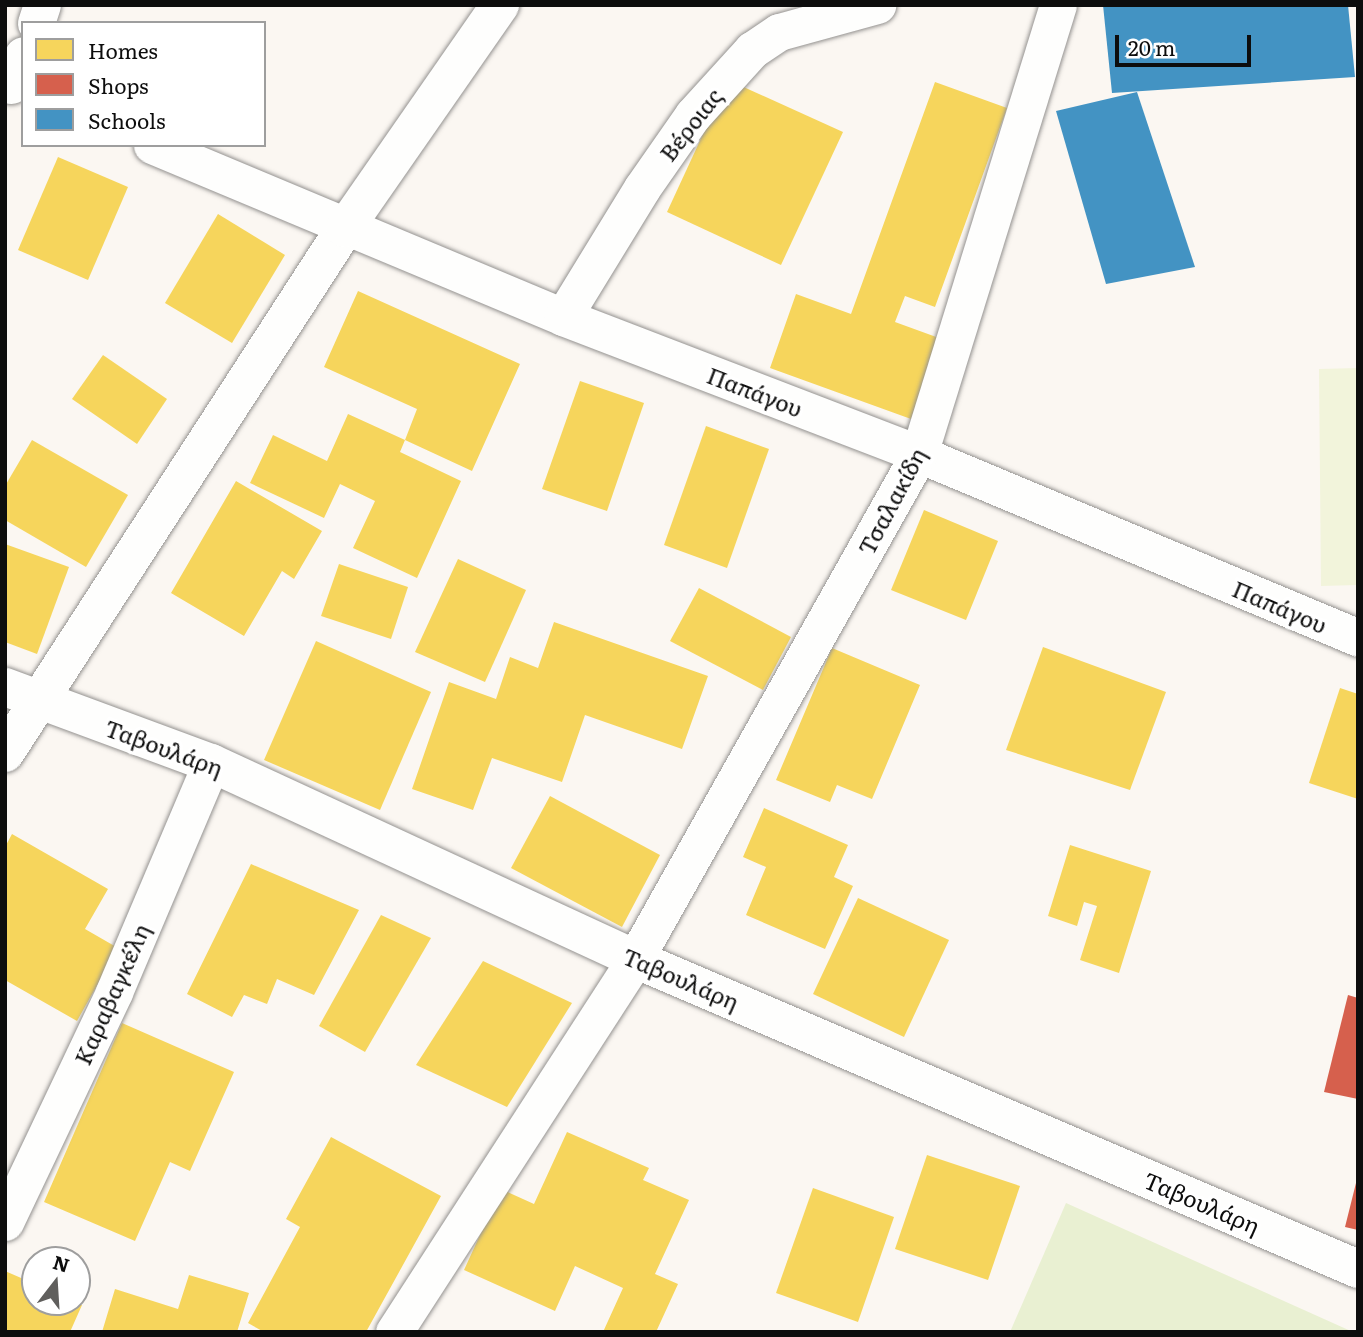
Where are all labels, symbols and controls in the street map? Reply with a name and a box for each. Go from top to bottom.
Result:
legend [21,21,266,147]
scale bar [1118,21,1254,65]
text: 20 m [1128,31,1175,62]
text: Homes [88,34,158,65]
text: Shops [88,69,149,100]
street label: Βέροιας [653,82,727,166]
text: Schools [88,104,166,135]
street label: Παπάγου [704,360,806,422]
street label: Τσαλακίδη [851,443,931,559]
street label: Παπάγου [1229,574,1331,638]
street label: Ταβουλάρη [101,713,227,781]
street label: Καραβαγκέλη [68,919,154,1069]
street label: Ταβουλάρη [619,941,743,1015]
street label: Ταβουλάρη [1140,1165,1264,1239]
north arrow [21,1246,91,1316]
text: N [50,1247,73,1279]

